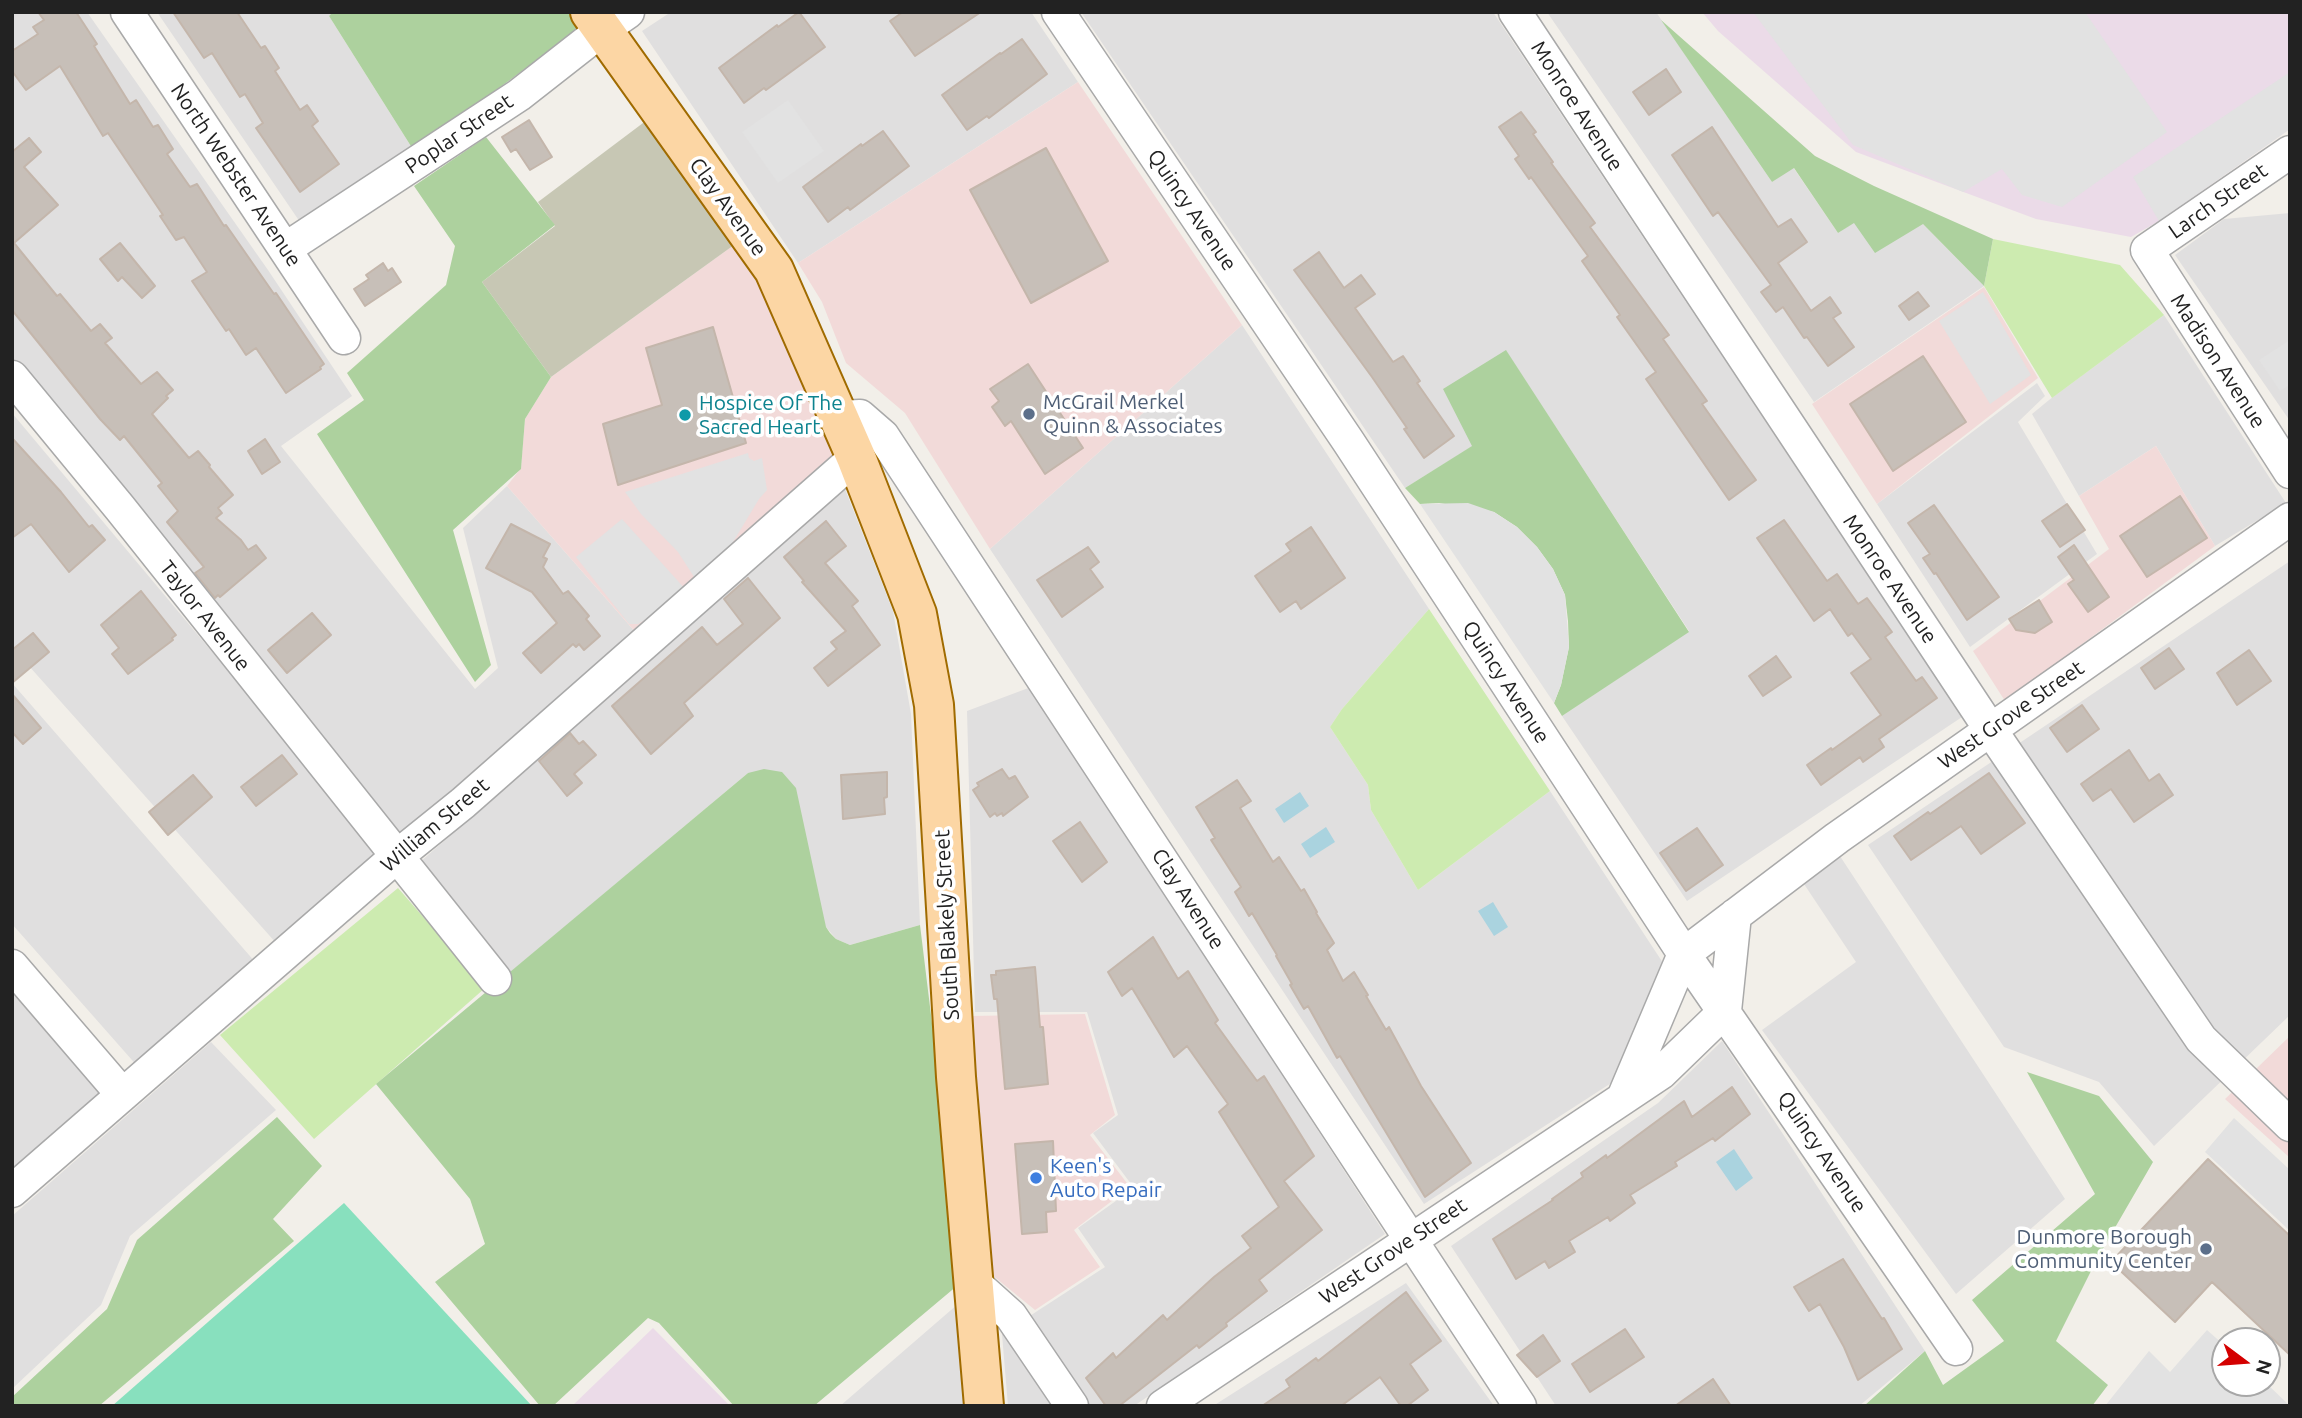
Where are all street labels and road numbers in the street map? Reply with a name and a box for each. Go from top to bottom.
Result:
street label: Monroe Avenue [1526,36,1628,176]
street label: North Webster Avenue [165,79,307,271]
street label: Poplar Street [400,89,518,179]
street label: Quincy Avenue [1142,144,1242,276]
street label: Clay Avenue [684,153,772,261]
street label: Larch Street [2164,158,2272,244]
street label: Madison Avenue [2165,289,2271,433]
street label: Monroe Avenue [1838,510,1942,648]
street label: Taylor Avenue [154,556,256,676]
street label: Quincy Avenue [1457,616,1555,748]
street label: West Grove Street [1933,655,2089,775]
street label: William Street [376,772,494,878]
street label: South Blakely Street [929,829,965,1021]
street label: Clay Avenue [1146,844,1230,954]
street label: Quincy Avenue [1772,1086,1872,1218]
street label: West Grove Street [1315,1192,1471,1310]

